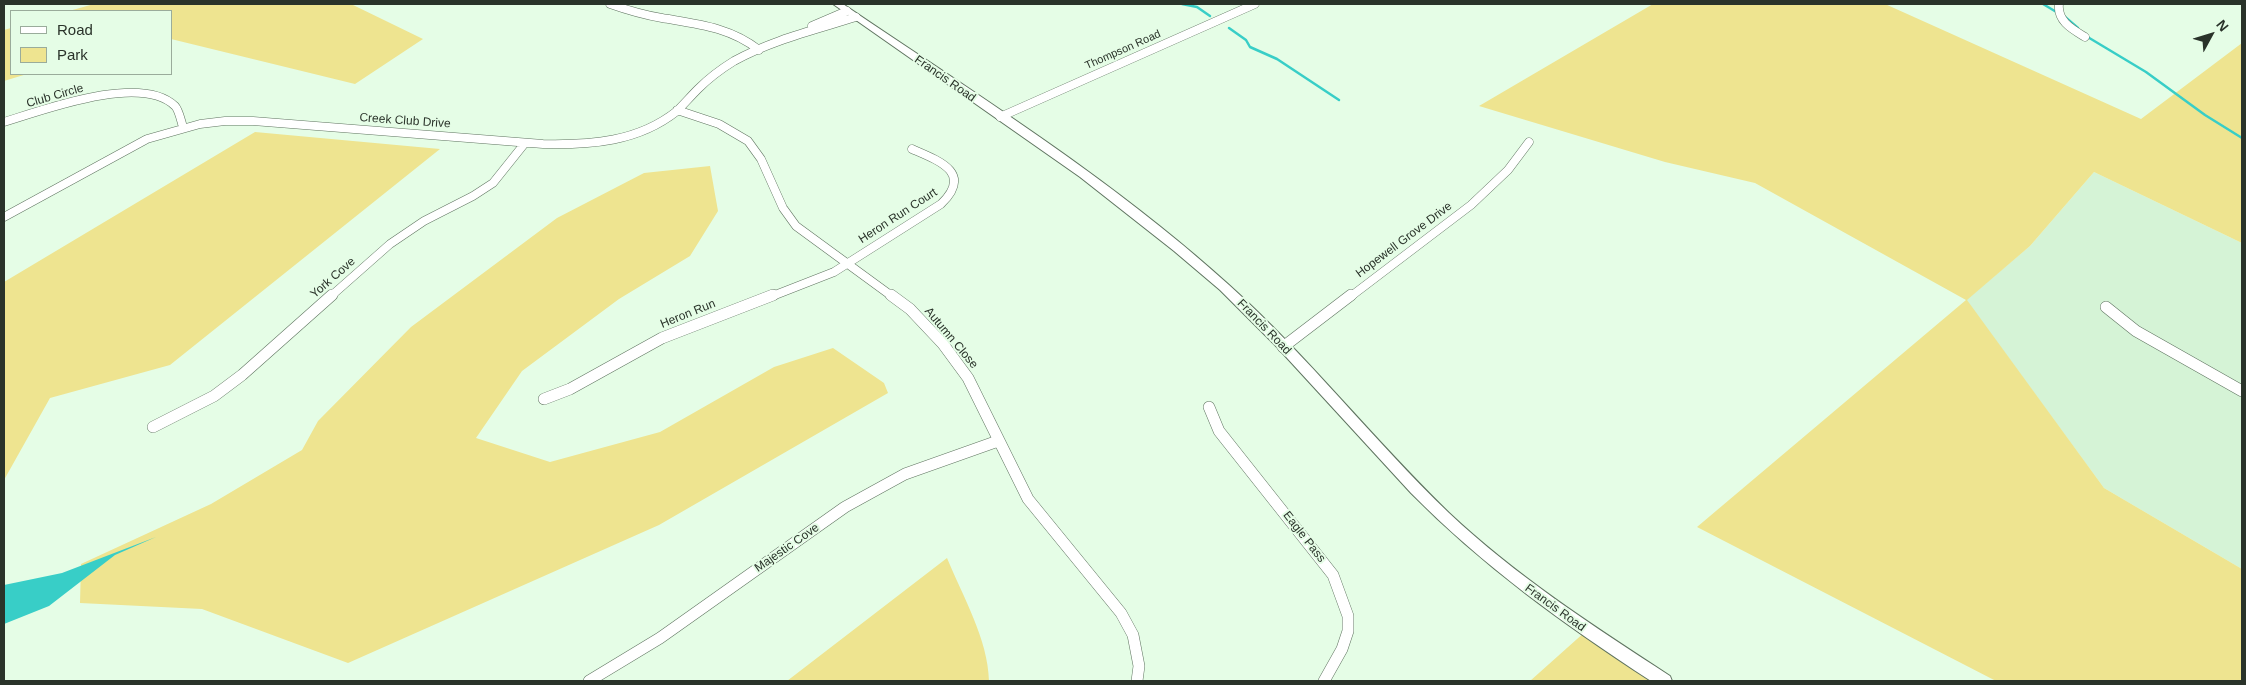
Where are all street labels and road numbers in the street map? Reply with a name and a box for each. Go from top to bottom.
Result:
street label: Thompson Road [1083,27,1163,73]
street label: Francis Road [912,53,978,105]
street label: Club Circle [25,81,85,111]
street label: Creek Club Drive [359,111,451,131]
street label: Heron Run Court [856,185,940,247]
street label: Hopewell Grove Drive [1353,199,1455,281]
street label: York Cove [308,255,358,301]
street label: Heron Run [658,296,718,332]
street label: Francis Road [1234,296,1294,358]
street label: Autumn Close [921,305,981,371]
street label: Eagle Pass [1280,509,1328,565]
street label: Majestic Cove [752,520,822,576]
street label: Francis Road [1522,581,1588,635]

